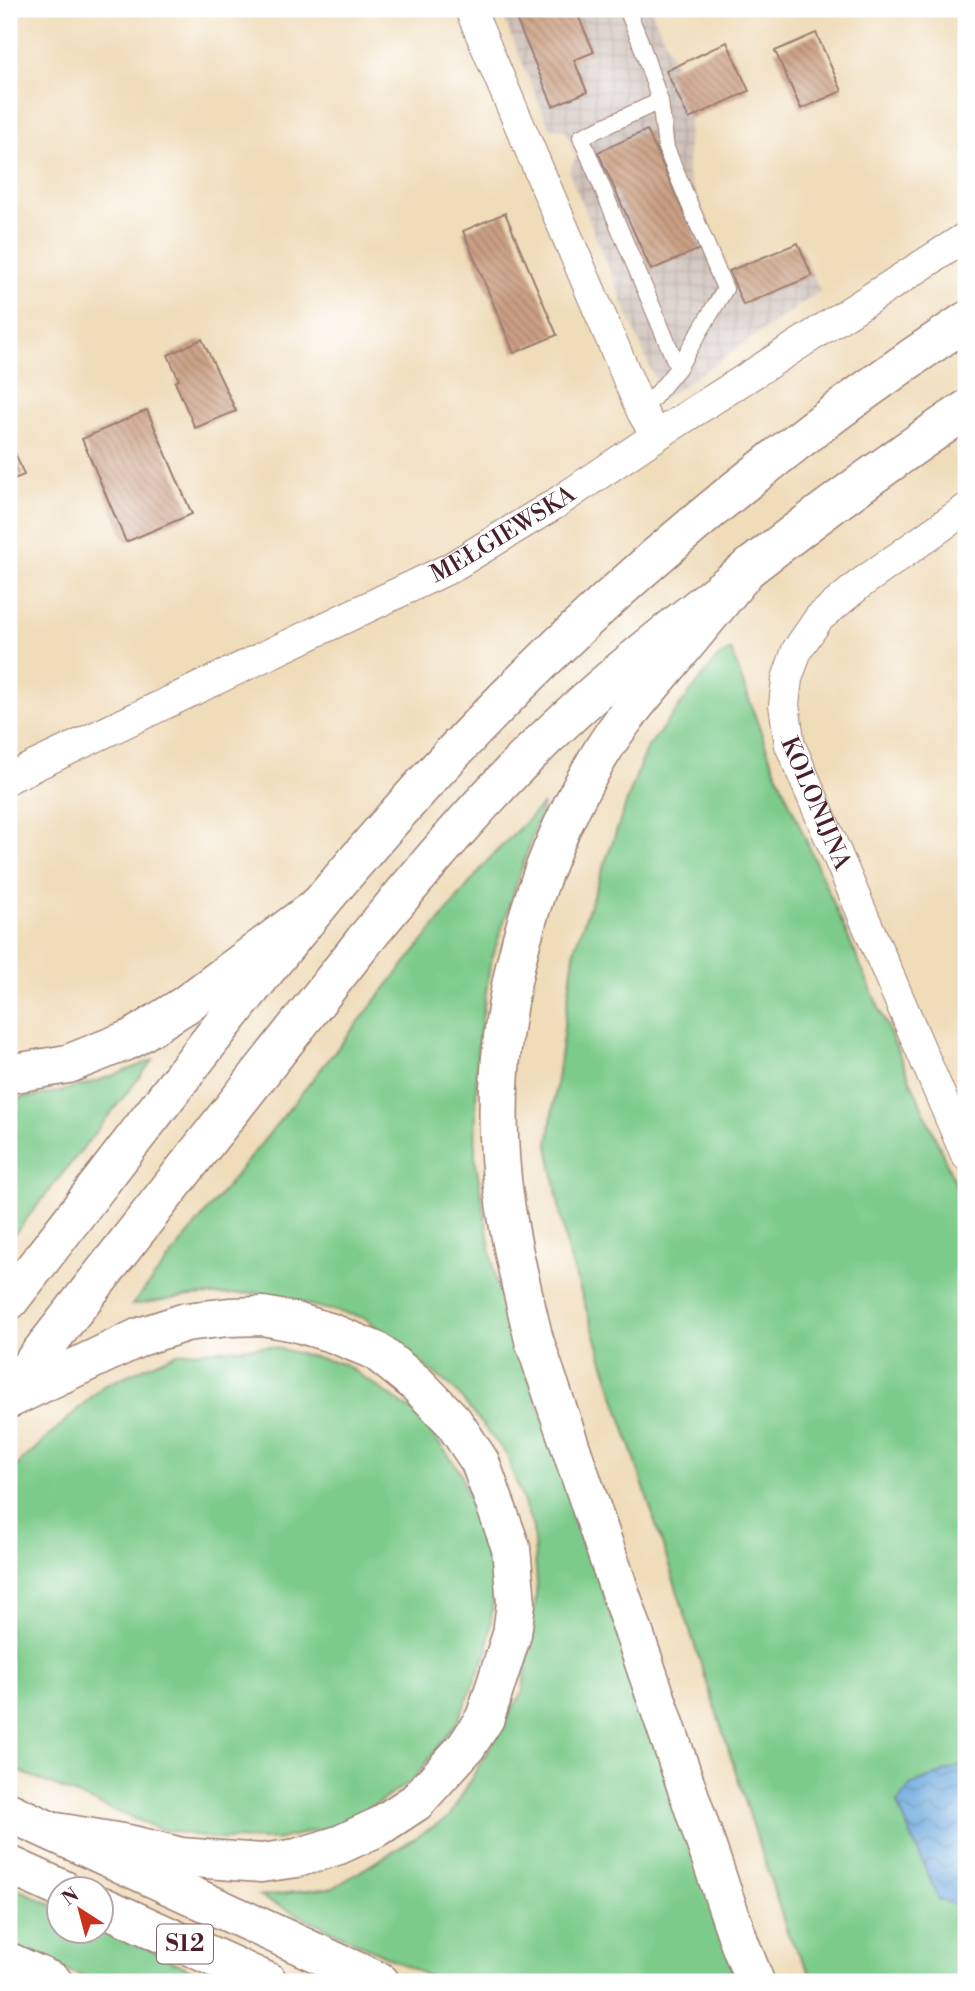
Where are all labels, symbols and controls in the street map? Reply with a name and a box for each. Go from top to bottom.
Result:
street label: MEŁGIEWSKA [426,479,582,590]
street label: KOLONIJNA [773,733,857,875]
north arrow [46,1876,116,1946]
text: N [57,1883,84,1911]
road number: S12 [157,1924,213,1964]

